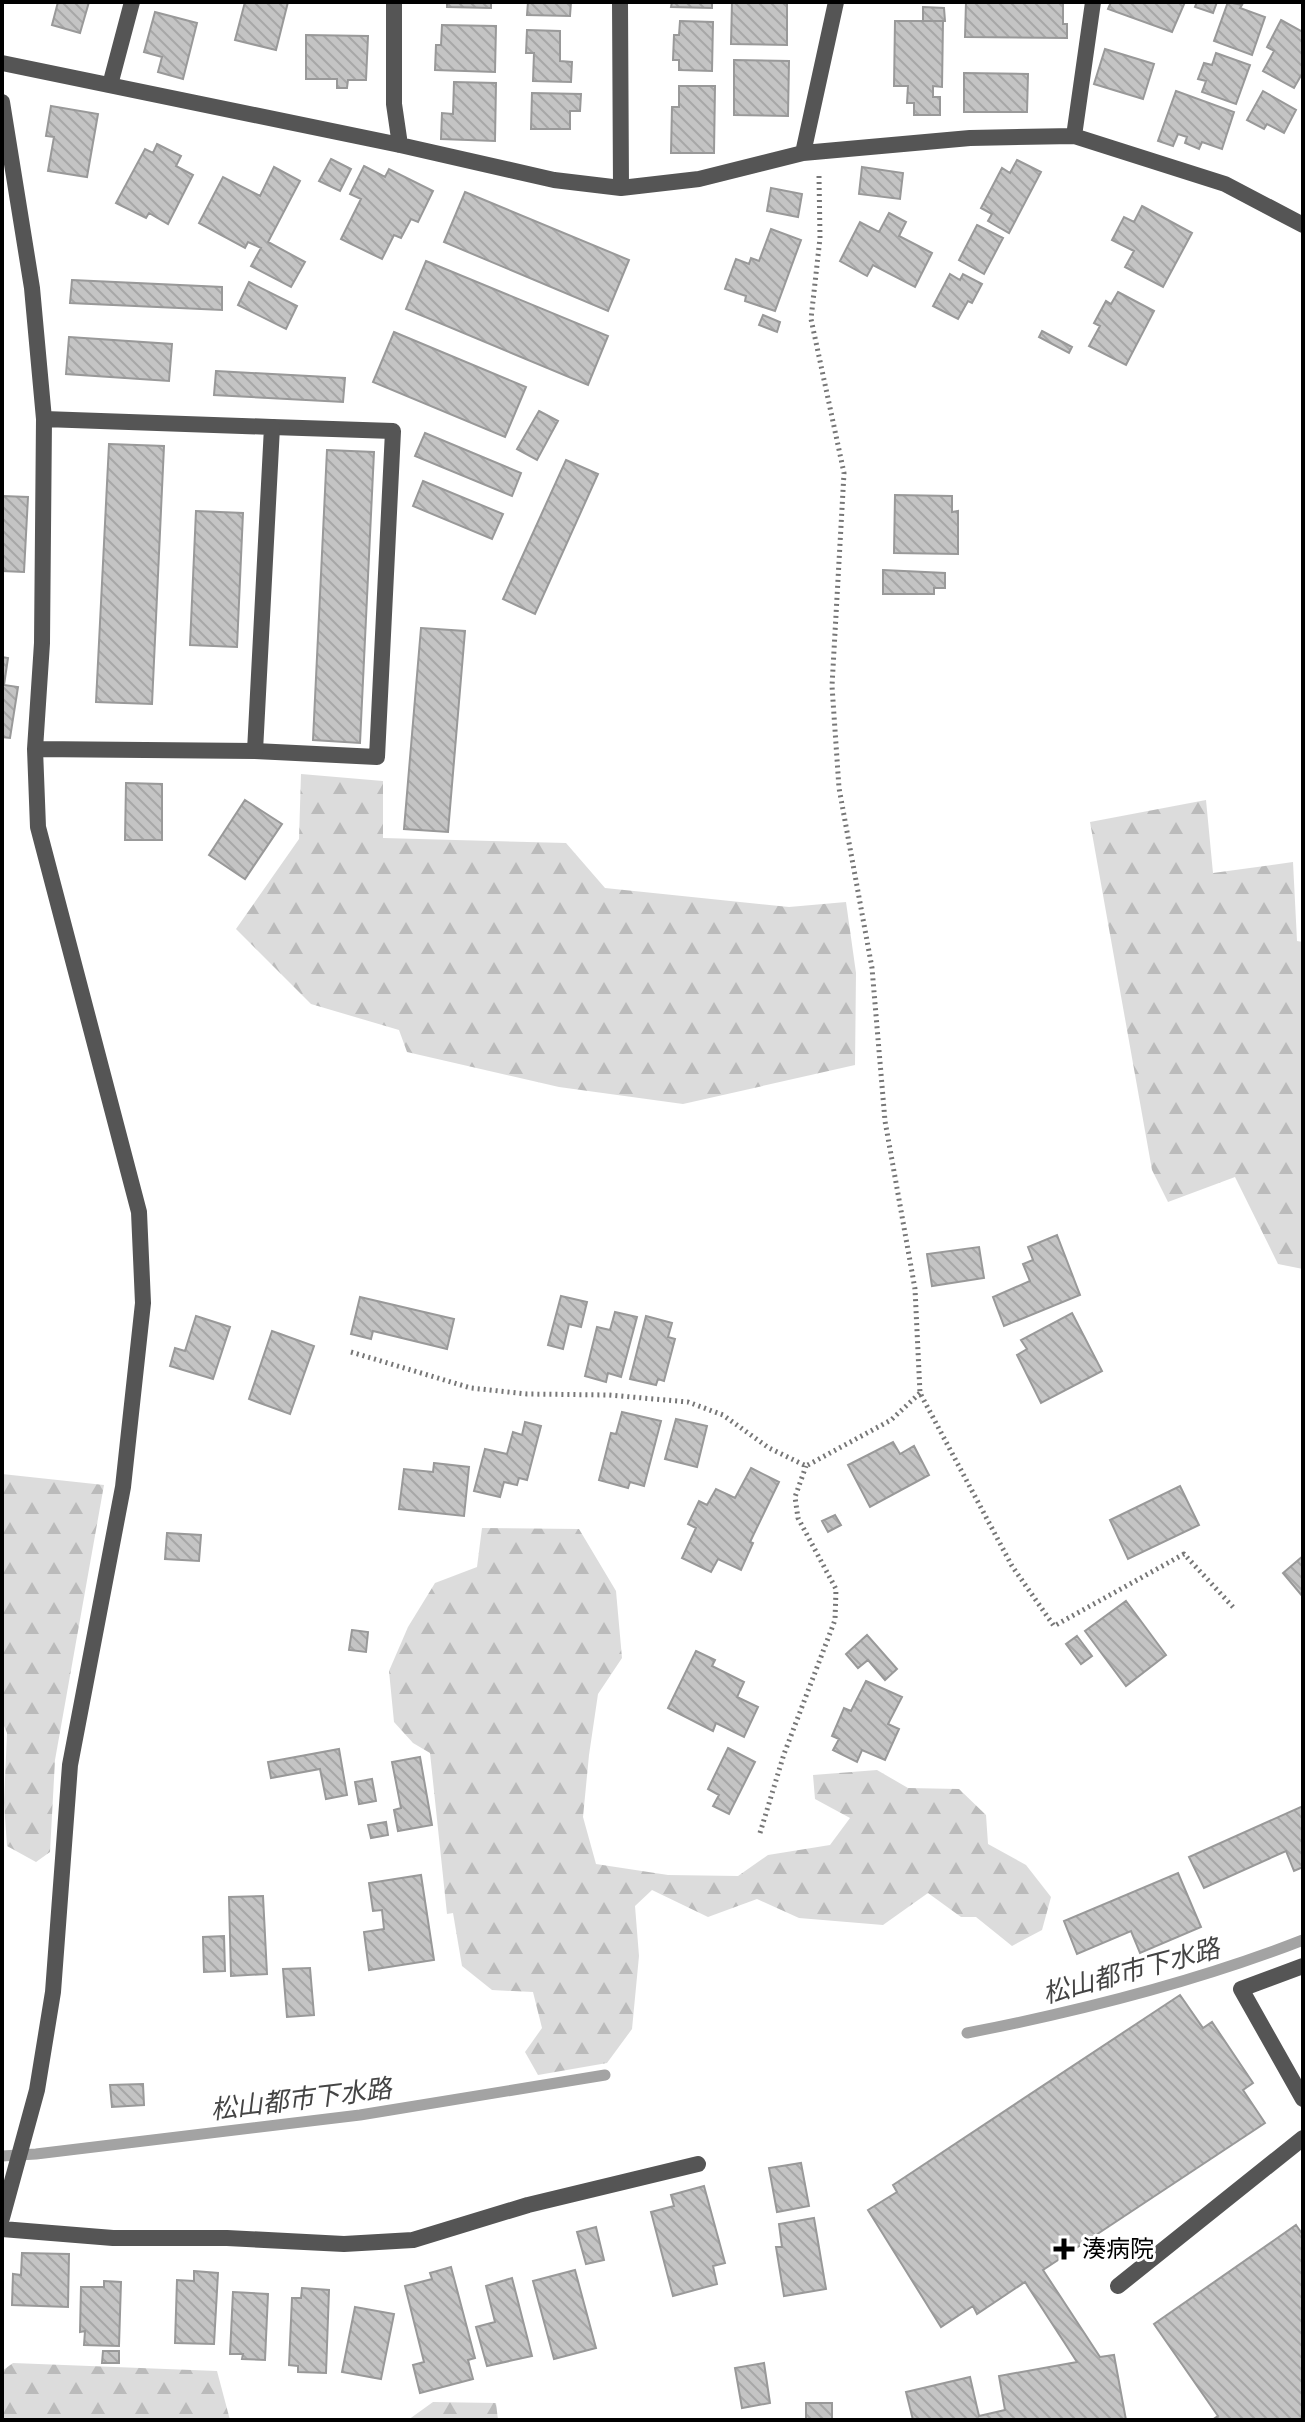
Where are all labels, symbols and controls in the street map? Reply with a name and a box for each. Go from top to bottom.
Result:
water label: 松山都市下水路 [1039,1931,1225,2010]
water label: 松山都市下水路 [209,2072,395,2126]
place label: 湊病院 [1082,2234,1154,2263]
marker: 湊病院 [1053,2238,1075,2260]

